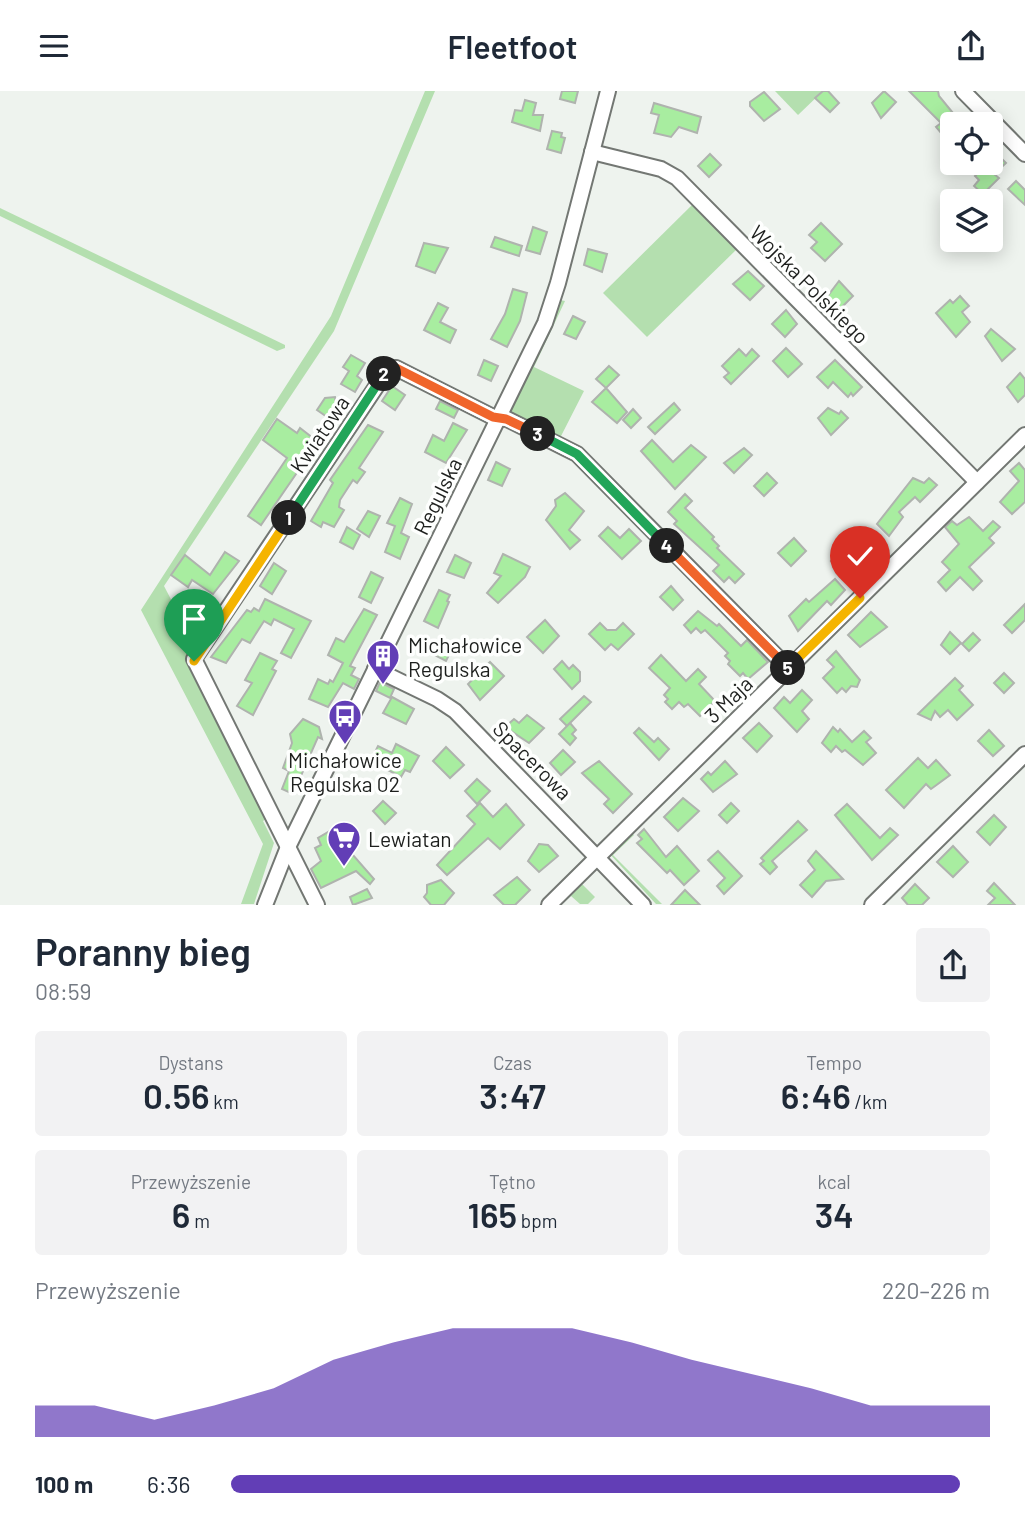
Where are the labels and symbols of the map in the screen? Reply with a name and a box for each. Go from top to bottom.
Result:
street label: Wojska Polskiego [745,219,875,349]
pin: 2 [366,357,402,391]
street label: Kwiatowa [284,391,354,477]
pin: 3 [520,417,556,451]
street label: Regulska [408,453,466,539]
pin: 1 [272,501,306,535]
pin [830,526,890,598]
pin: 4 [650,529,684,563]
pin [164,589,224,661]
place label: Michałowice Regulska [408,632,522,681]
building icon: Michałowice Regulska [364,637,402,686]
pin: 5 [770,651,806,685]
street label: 3 Maja [699,670,757,728]
bus stop icon: Michałowice Regulska 02 [326,697,364,746]
street label: Spacerowa [489,716,577,804]
place label: Michałowice Regulska 02 [288,747,402,796]
supermarket icon: Lewiatan [325,819,363,868]
place label: Lewiatan [368,826,452,851]

